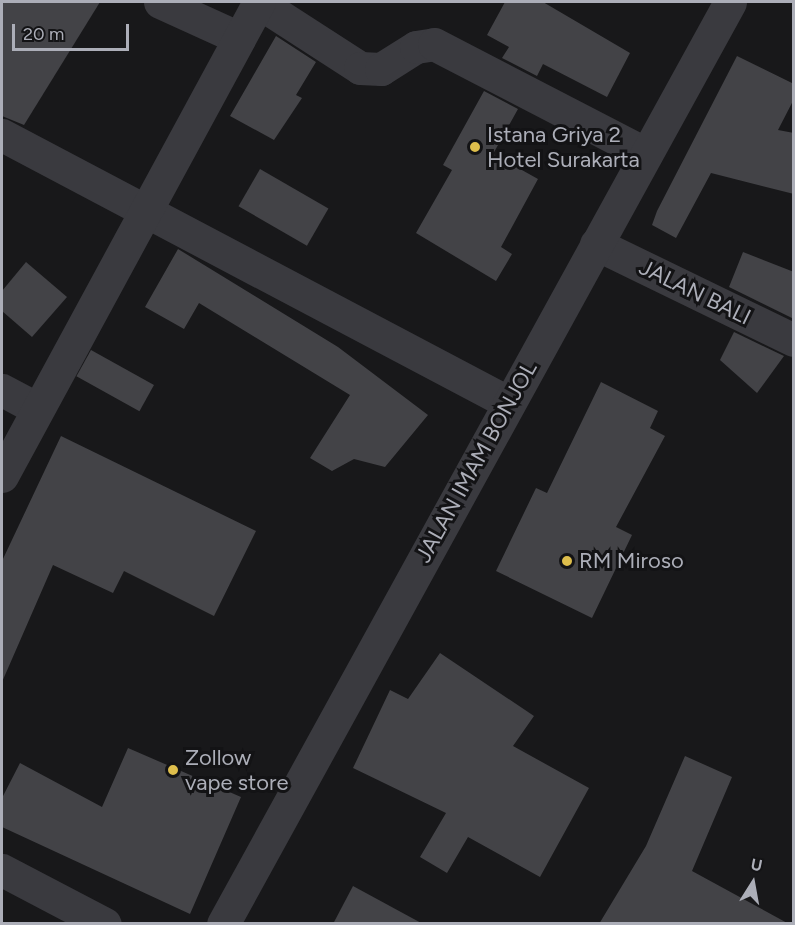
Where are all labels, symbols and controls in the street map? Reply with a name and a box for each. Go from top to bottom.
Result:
scale bar [15,12,132,50]
text: 20 m [23,23,64,45]
place label: Istana Griya 2 Hotel Surakarta [487,121,640,172]
marker: Istana Griya 2 Hotel Surakarta [468,140,482,154]
street label: JALAN BALI [635,254,755,330]
street label: JALAN IMAM BONJOL [410,357,542,567]
place label: RM Miroso [579,548,684,574]
marker: RM Miroso [560,554,574,568]
place label: Zollow vape store [185,744,289,796]
marker: Zollow vape store [166,763,180,777]
north arrow [723,853,783,913]
text: U [749,854,764,875]

